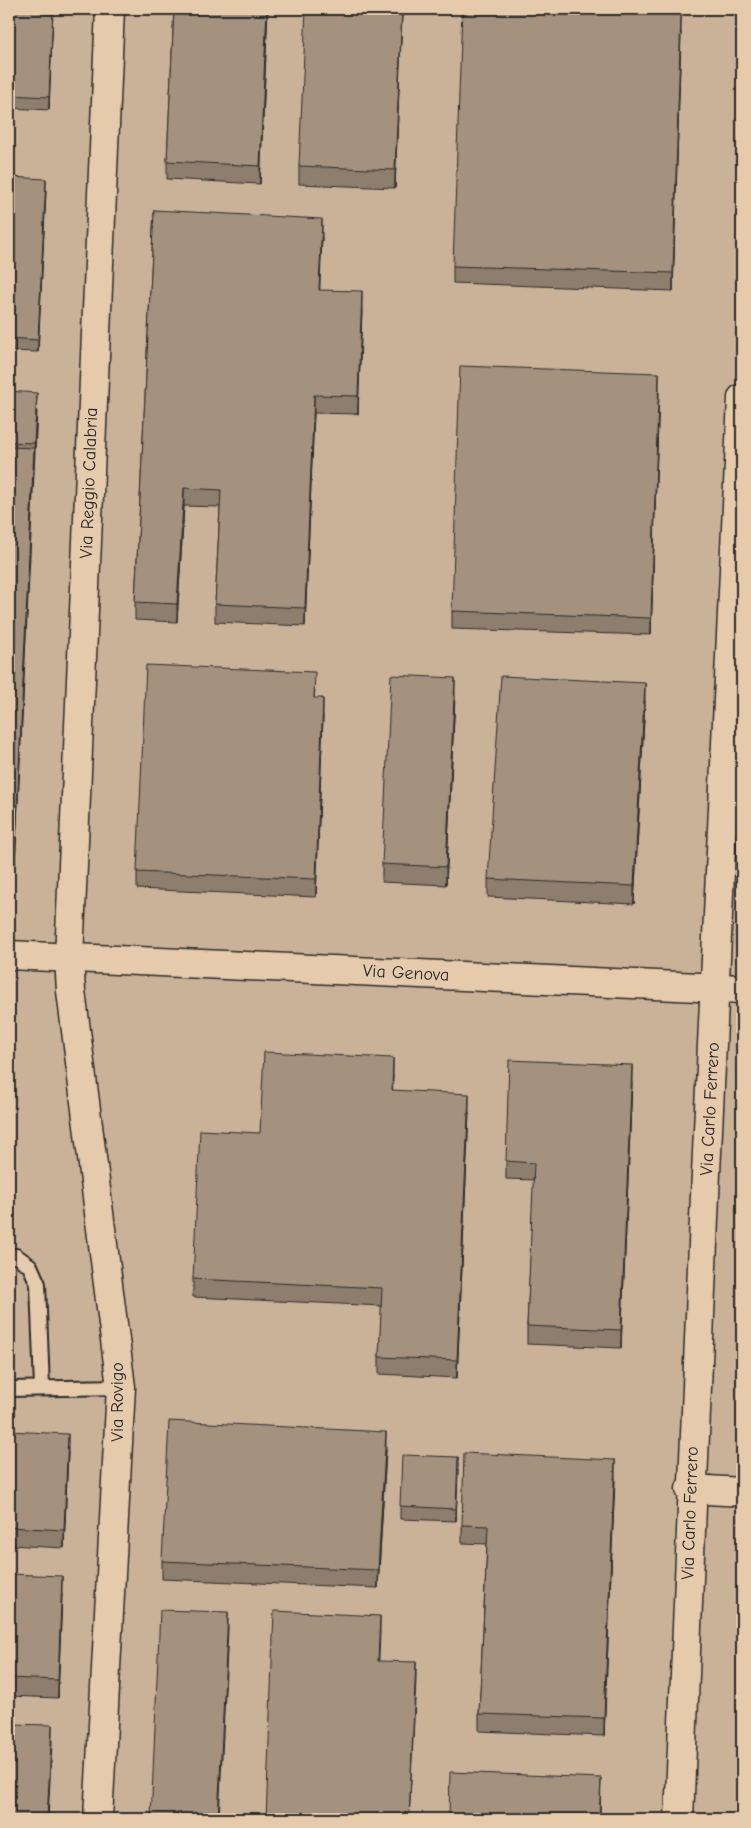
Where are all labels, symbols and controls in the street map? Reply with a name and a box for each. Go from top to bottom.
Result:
street label: Via Reggio Calabria [76,407,102,559]
street label: Via Genova [362,960,450,986]
street label: Via Carlo Ferrero [696,1042,724,1176]
street label: Via Rovigo [107,1362,128,1442]
street label: Via Carlo Ferrero [677,1446,703,1580]

